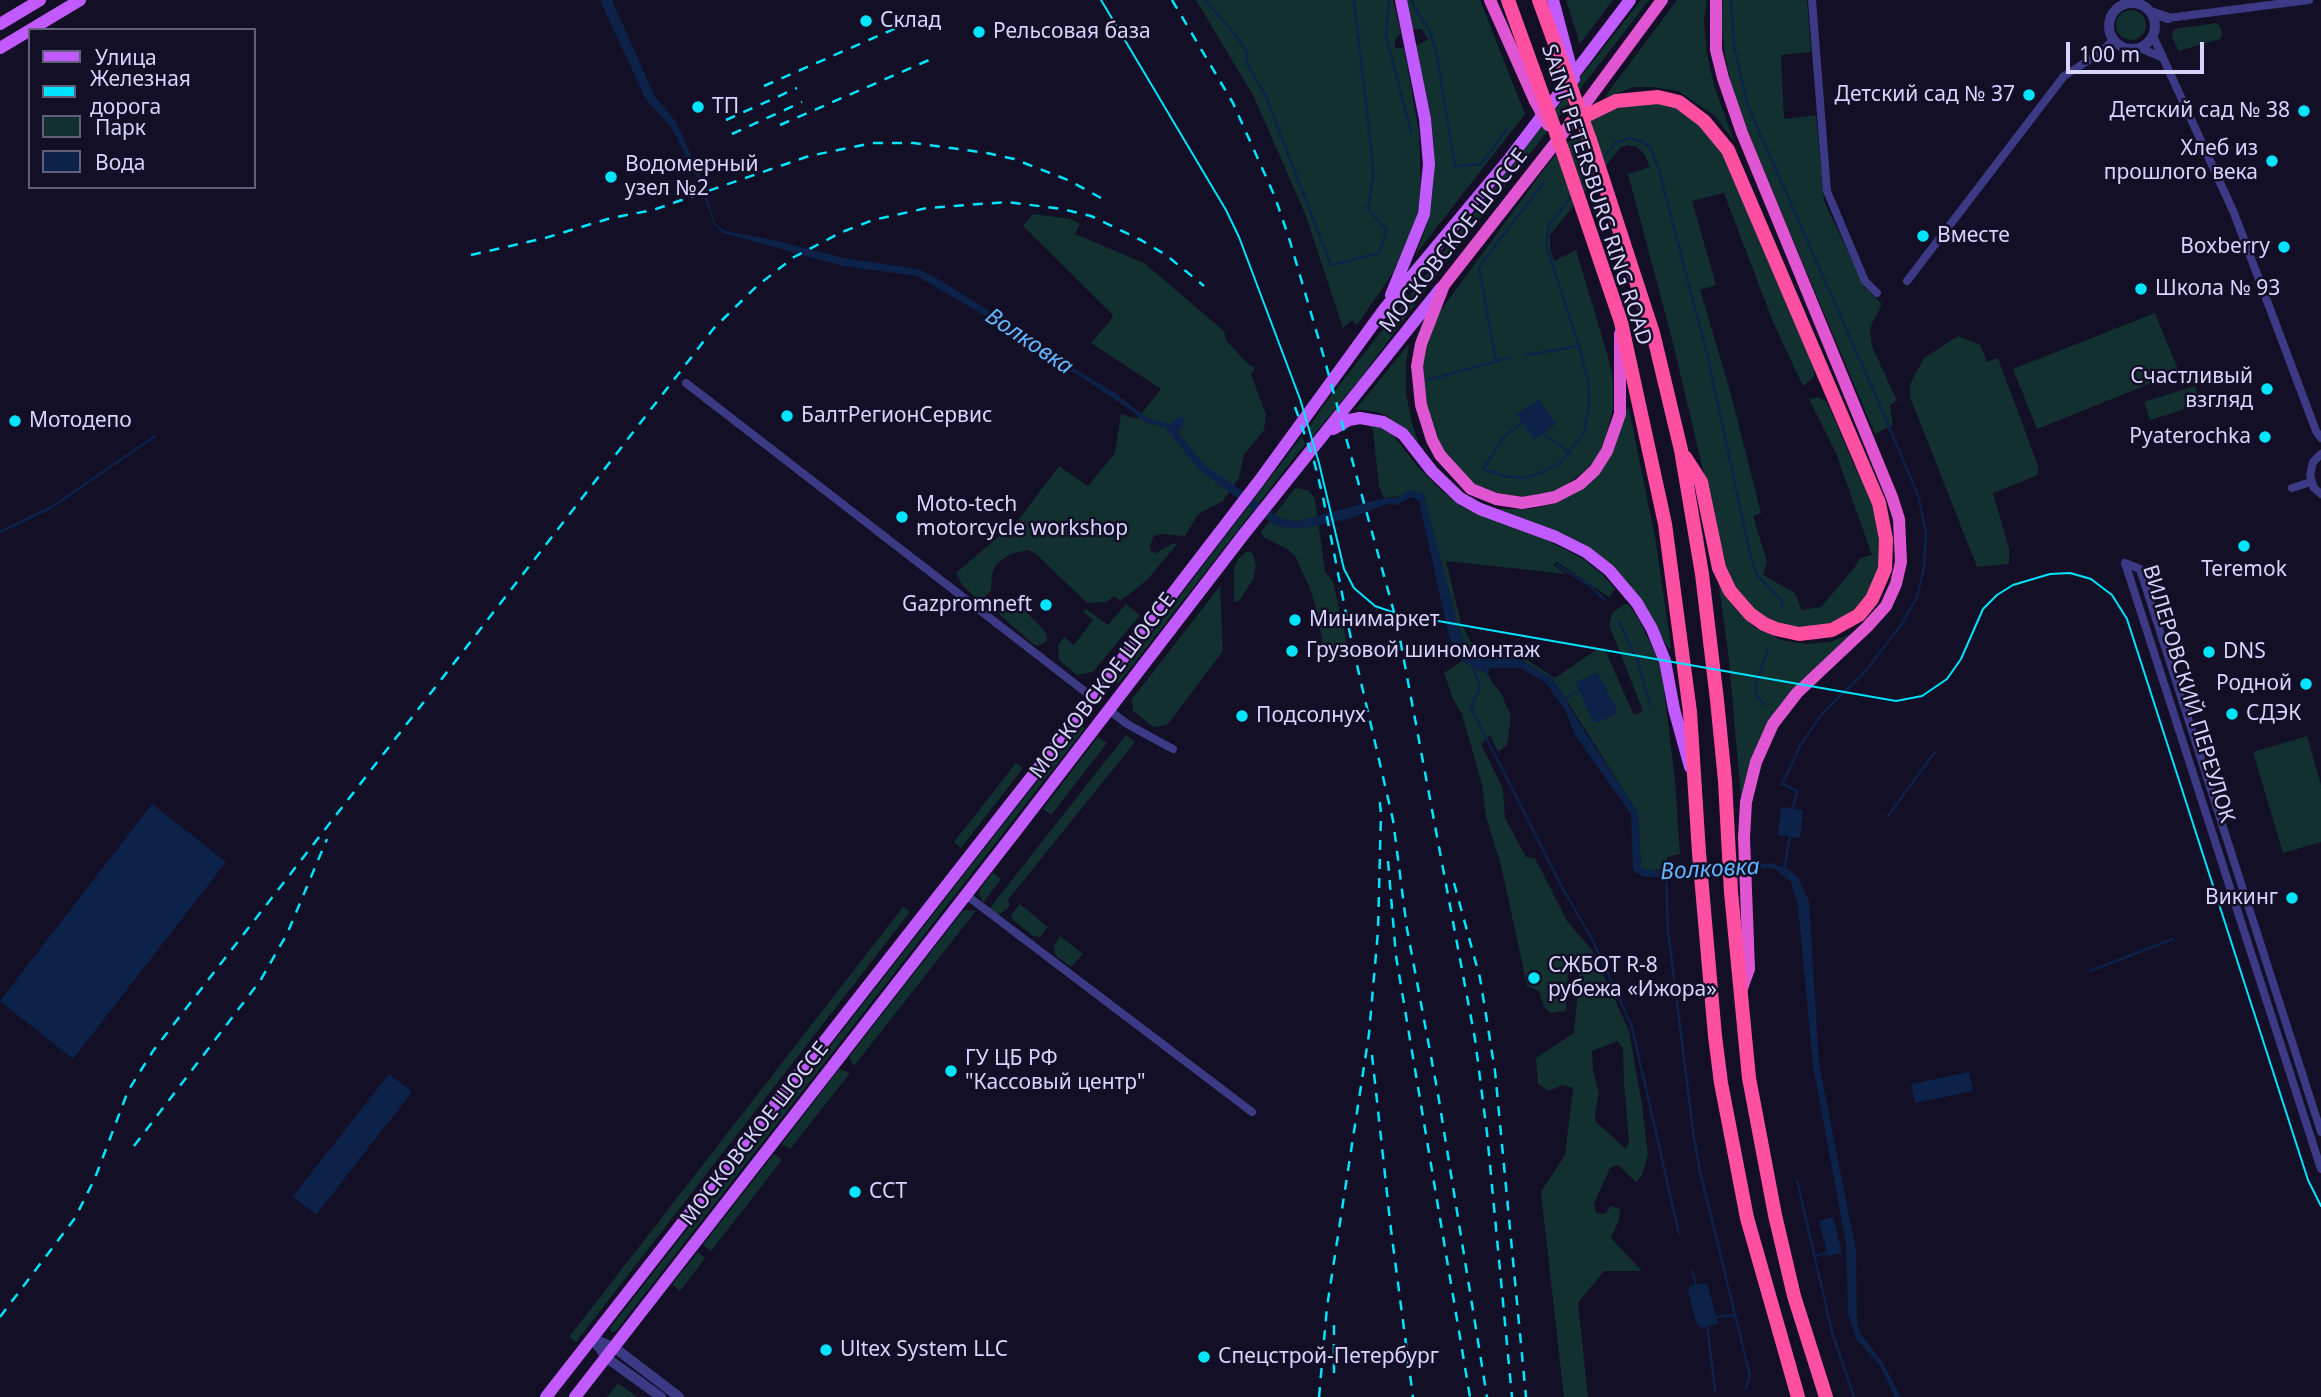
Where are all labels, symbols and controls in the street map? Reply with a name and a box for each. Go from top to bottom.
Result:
place label: Склад [880,8,941,34]
marker: Склад [858,13,874,29]
place label: Рельсовая база [993,19,1151,45]
marker: Рельсовая база [971,24,987,40]
legend [28,28,256,189]
scale bar [2069,28,2207,72]
text: 100 m [2079,40,2140,68]
street label: SAINT PETERSBURG RING ROAD [1535,41,1657,349]
text: Улица [95,43,157,71]
text: Железная дорога [90,64,191,120]
place label: Детский сад № 37 [1835,82,2015,108]
marker: Детский сад № 37 [2021,87,2037,103]
place label: ТП [712,94,739,120]
place label: Детский сад № 38 [2110,98,2290,124]
marker: ТП [690,99,706,115]
marker: Детский сад № 38 [2296,103,2312,119]
text: Парк [95,113,146,141]
place label: Хлеб из прошлого века [2104,136,2258,186]
street label: МОСКОВСКОЕ ШОССЕ [1375,144,1533,338]
text: Вода [95,148,145,176]
place label: Водомерный узел №2 [625,152,758,202]
marker: Хлеб из прошлого века [2264,153,2280,169]
marker: Водомерный узел №2 [603,169,619,185]
place label: Вместе [1937,223,2010,249]
marker: Вместе [1915,228,1931,244]
place label: Boxberry [2180,234,2270,260]
marker: Boxberry [2276,239,2292,255]
place label: Школа № 93 [2155,276,2280,302]
marker: Школа № 93 [2133,281,2149,297]
water label: Волковка [980,303,1078,381]
place label: Счастливый взгляд [2130,364,2253,414]
marker: Счастливый взгляд [2259,381,2275,397]
place label: БалтРегионСервис [801,403,992,429]
place label: Мотодепо [29,408,132,434]
marker: БалтРегионСервис [779,408,795,424]
marker: Мотодепо [7,413,23,429]
place label: Pyaterochka [2129,424,2251,450]
marker: Pyaterochka [2257,429,2273,445]
place label: Moto-tech motorcycle workshop [916,492,1128,542]
marker: Moto-tech motorcycle workshop [894,509,910,525]
marker: Teremok [2236,538,2252,554]
place label: Teremok [2201,557,2287,583]
street label: ВИЛЕРОВСКИЙ ПЕРЕУЛОК [2137,562,2239,826]
street label: МОСКОВСКОЕ ШОССЕ [1025,588,1181,784]
place label: Gazpromneft [902,592,1032,618]
marker: Gazpromneft [1038,597,1054,613]
place label: Минимаркет [1309,607,1439,633]
marker: Минимаркет [1287,612,1303,628]
place label: Грузовой шиномонтаж [1306,638,1540,664]
place label: DNS [2223,639,2266,665]
marker: Грузовой шиномонтаж [1284,643,1300,659]
marker: DNS [2201,644,2217,660]
place label: Родной [2216,671,2292,697]
marker: Родной [2298,676,2314,692]
place label: СДЭК [2246,701,2301,727]
place label: Подсолнух [1256,703,1366,729]
marker: СДЭК [2224,706,2240,722]
marker: Подсолнух [1234,708,1250,724]
water label: Волковка [1660,854,1760,886]
place label: Викинг [2205,885,2278,911]
marker: Викинг [2284,890,2300,906]
place label: СЖБОТ R-8 рубежа «Ижора» [1548,953,1717,1003]
marker: СЖБОТ R-8 рубежа «Ижора» [1526,970,1542,986]
street label: МОСКОВСКОЕ ШОССЕ [676,1037,834,1231]
place label: ГУ ЦБ РФ "Кассовый центр" [965,1046,1146,1096]
marker: ГУ ЦБ РФ "Кассовый центр" [943,1063,959,1079]
place label: ССТ [869,1179,907,1205]
marker: ССТ [847,1184,863,1200]
place label: Ultex System LLC [840,1337,1008,1363]
marker: Ultex System LLC [818,1342,834,1358]
place label: Спецстрой-Петербург [1218,1344,1439,1370]
marker: Спецстрой-Петербург [1196,1349,1212,1365]

